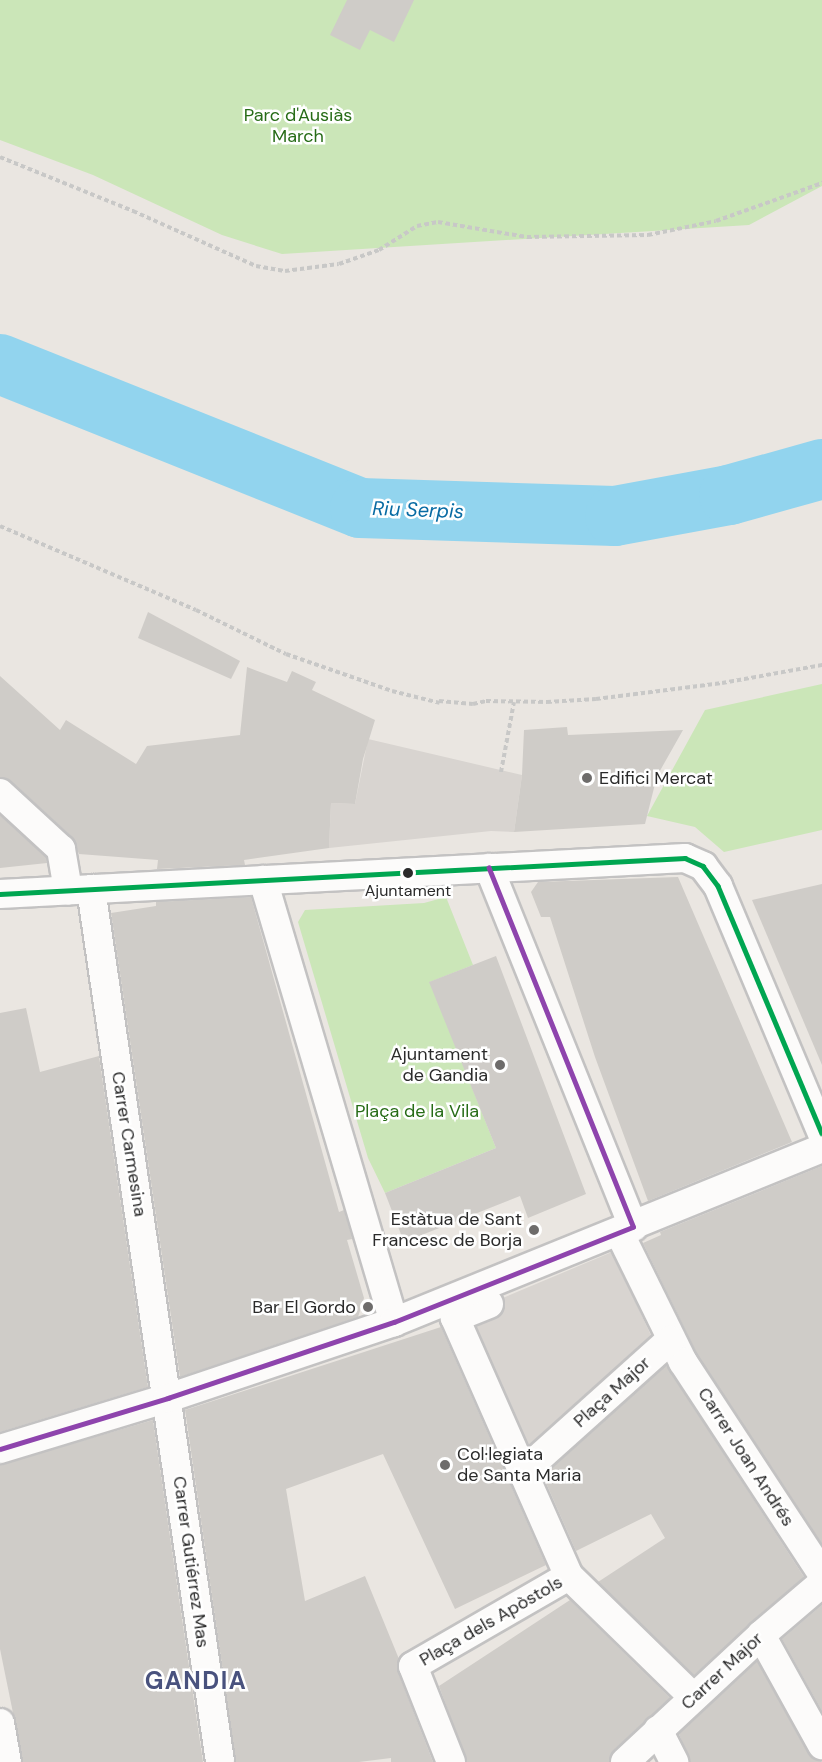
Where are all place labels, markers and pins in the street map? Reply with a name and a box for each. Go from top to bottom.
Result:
place label: Edifici Mercat [599,767,713,789]
marker: Edifici Mercat [580,771,594,785]
marker: Ajuntament [402,867,414,879]
place label: Ajuntament [365,881,451,901]
place label: Ajuntament de Gandia [391,1044,488,1086]
marker: Ajuntament de Gandia [493,1058,507,1072]
place label: Estàtua de Sant Francesc de Borja [372,1209,522,1252]
marker: Estàtua de Sant Francesc de Borja [527,1223,541,1237]
place label: Bar El Gordo [252,1296,356,1318]
marker: Bar El Gordo [361,1300,375,1314]
place label: Col·legiata de Santa Maria [457,1444,581,1486]
marker: Col·legiata de Santa Maria [438,1458,452,1472]

